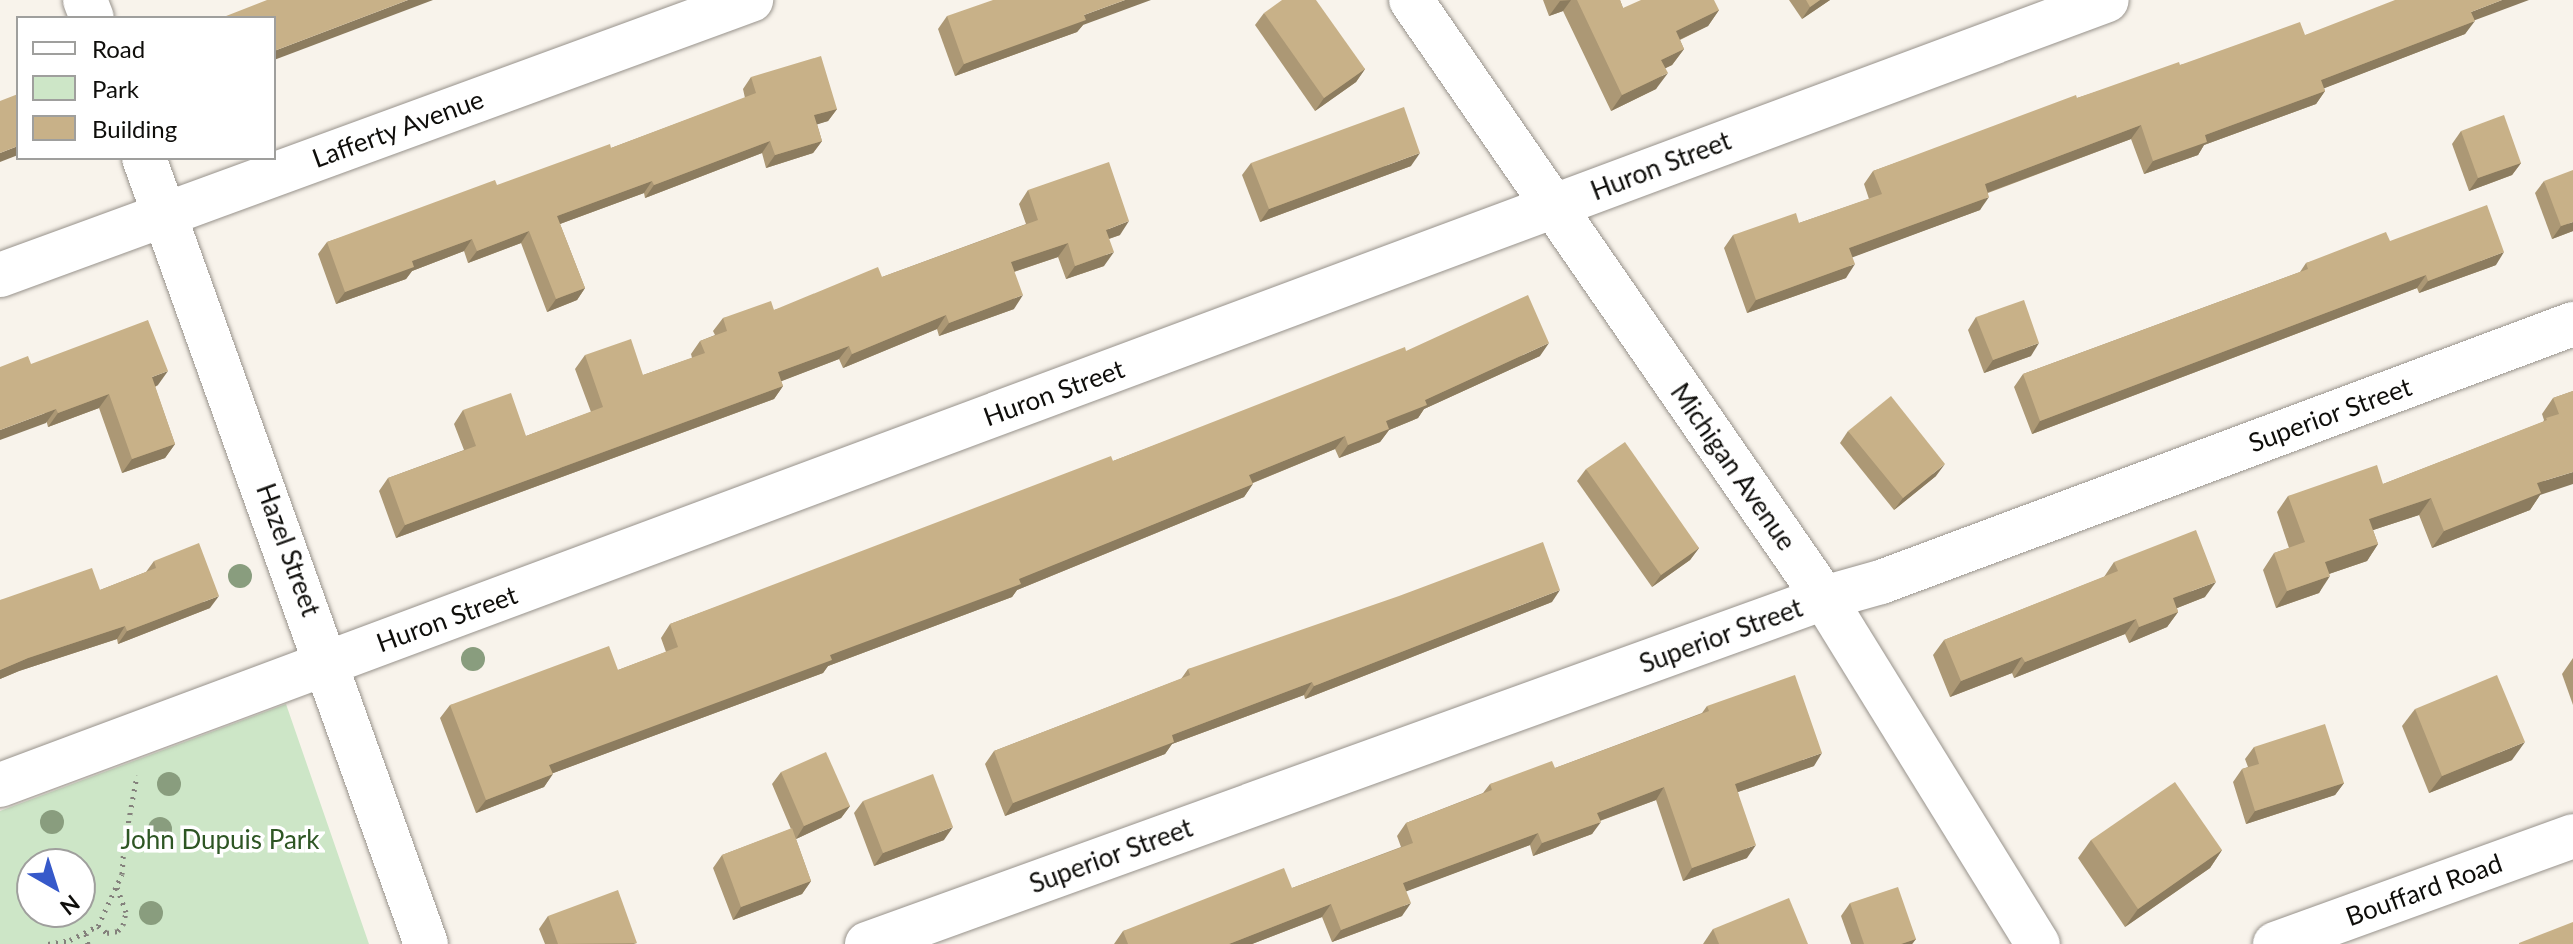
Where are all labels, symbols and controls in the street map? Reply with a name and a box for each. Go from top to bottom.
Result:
legend [16,16,276,160]
text: Road [92,34,145,63]
text: Park [92,74,139,103]
street label: Lafferty Avenue [307,83,489,175]
text: Building [92,114,177,143]
street label: Huron Street [1587,125,1735,207]
street label: Huron Street [979,353,1129,433]
street label: Superior Street [2244,371,2416,459]
street label: Michigan Avenue [1664,377,1802,557]
street label: Hazel Street [250,479,326,621]
street label: Huron Street [372,579,522,659]
street label: Superior Street [1635,592,1807,680]
street label: Superior Street [1025,812,1197,900]
park label: John Dupuis Park [120,824,320,856]
street label: Bouffard Road [2342,847,2506,933]
north arrow [16,848,96,928]
text: N [55,890,85,921]

